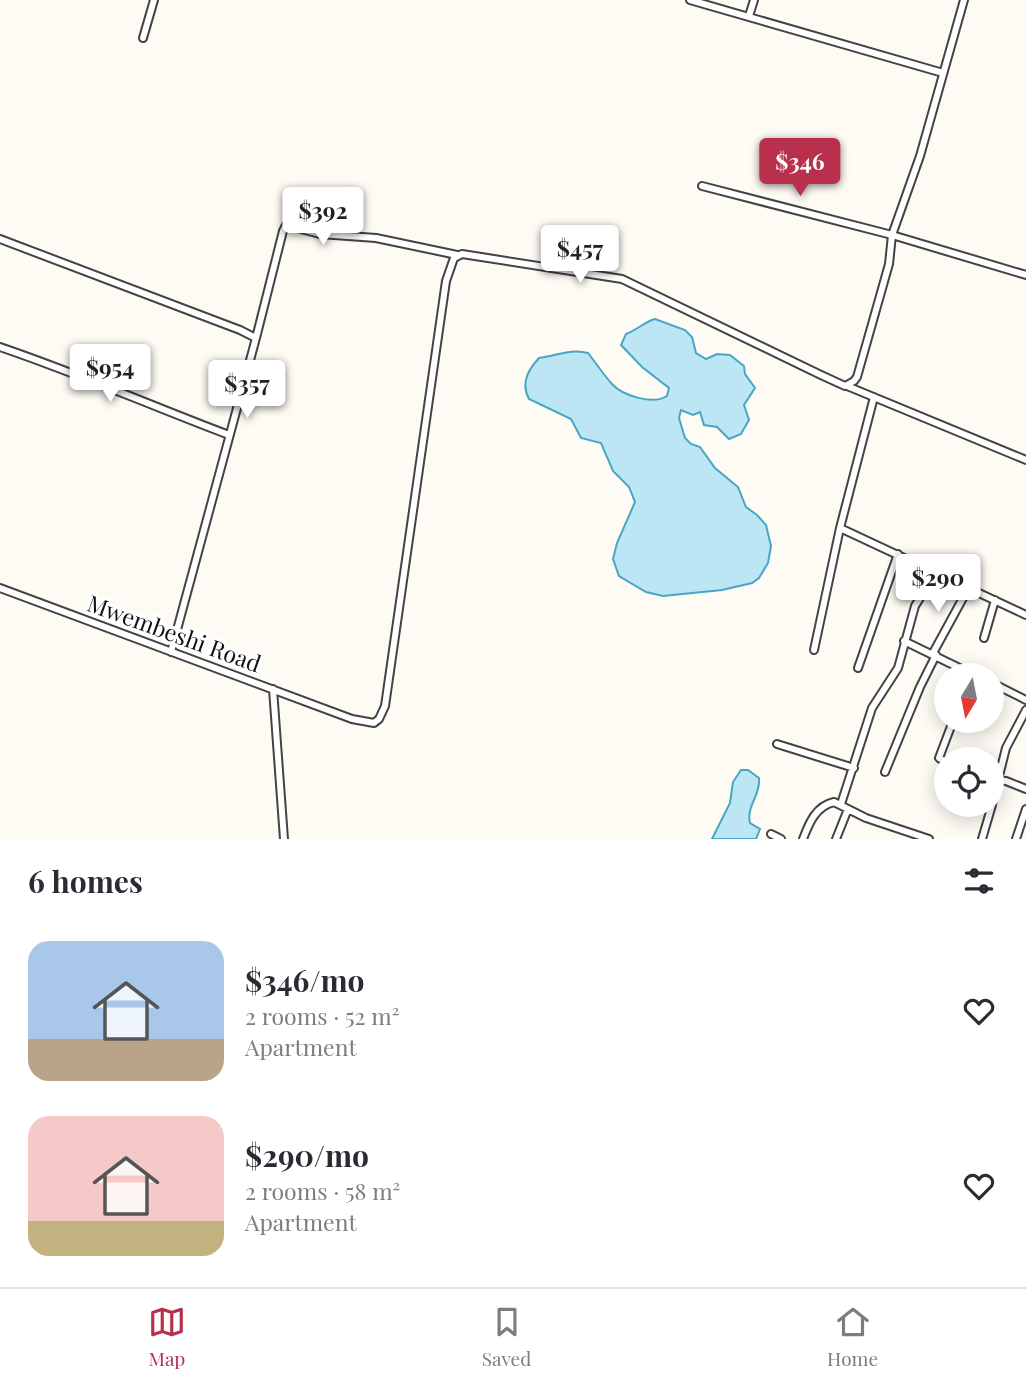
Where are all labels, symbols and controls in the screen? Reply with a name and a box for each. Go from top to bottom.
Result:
pin: $346 [759,138,841,198]
text: $346 [775,145,825,176]
pin: $392 [282,188,364,247]
text: $392 [298,194,348,225]
pin: $457 [539,226,621,285]
text: $457 [557,232,603,263]
pin: $954 [69,344,151,404]
text: $954 [86,351,134,382]
pin: $357 [206,360,288,420]
text: $357 [224,367,270,398]
pin: $290 [897,554,979,614]
text: $290 [912,561,964,592]
street label: Mwembeshi Road [83,587,266,678]
north arrow [934,663,1004,733]
map controls [934,663,1004,817]
button: locate [934,747,1004,817]
text: 6 homes [28,861,143,901]
icon: filters [960,862,998,900]
text: $346/mo [245,960,365,1000]
icon: home [84,969,168,1053]
icon: heart [960,992,998,1030]
text: 2 rooms · 52 m² [245,1000,399,1031]
text: Apartment [245,1031,357,1062]
text: $290/mo [245,1135,369,1175]
icon: home [84,1144,168,1228]
icon: heart [960,1167,998,1205]
text: 2 rooms · 58 m² [245,1175,400,1206]
text: Apartment [245,1206,357,1237]
tab: Map [148,1303,186,1371]
tab: Saved [482,1303,531,1371]
tab: Home [827,1303,878,1371]

